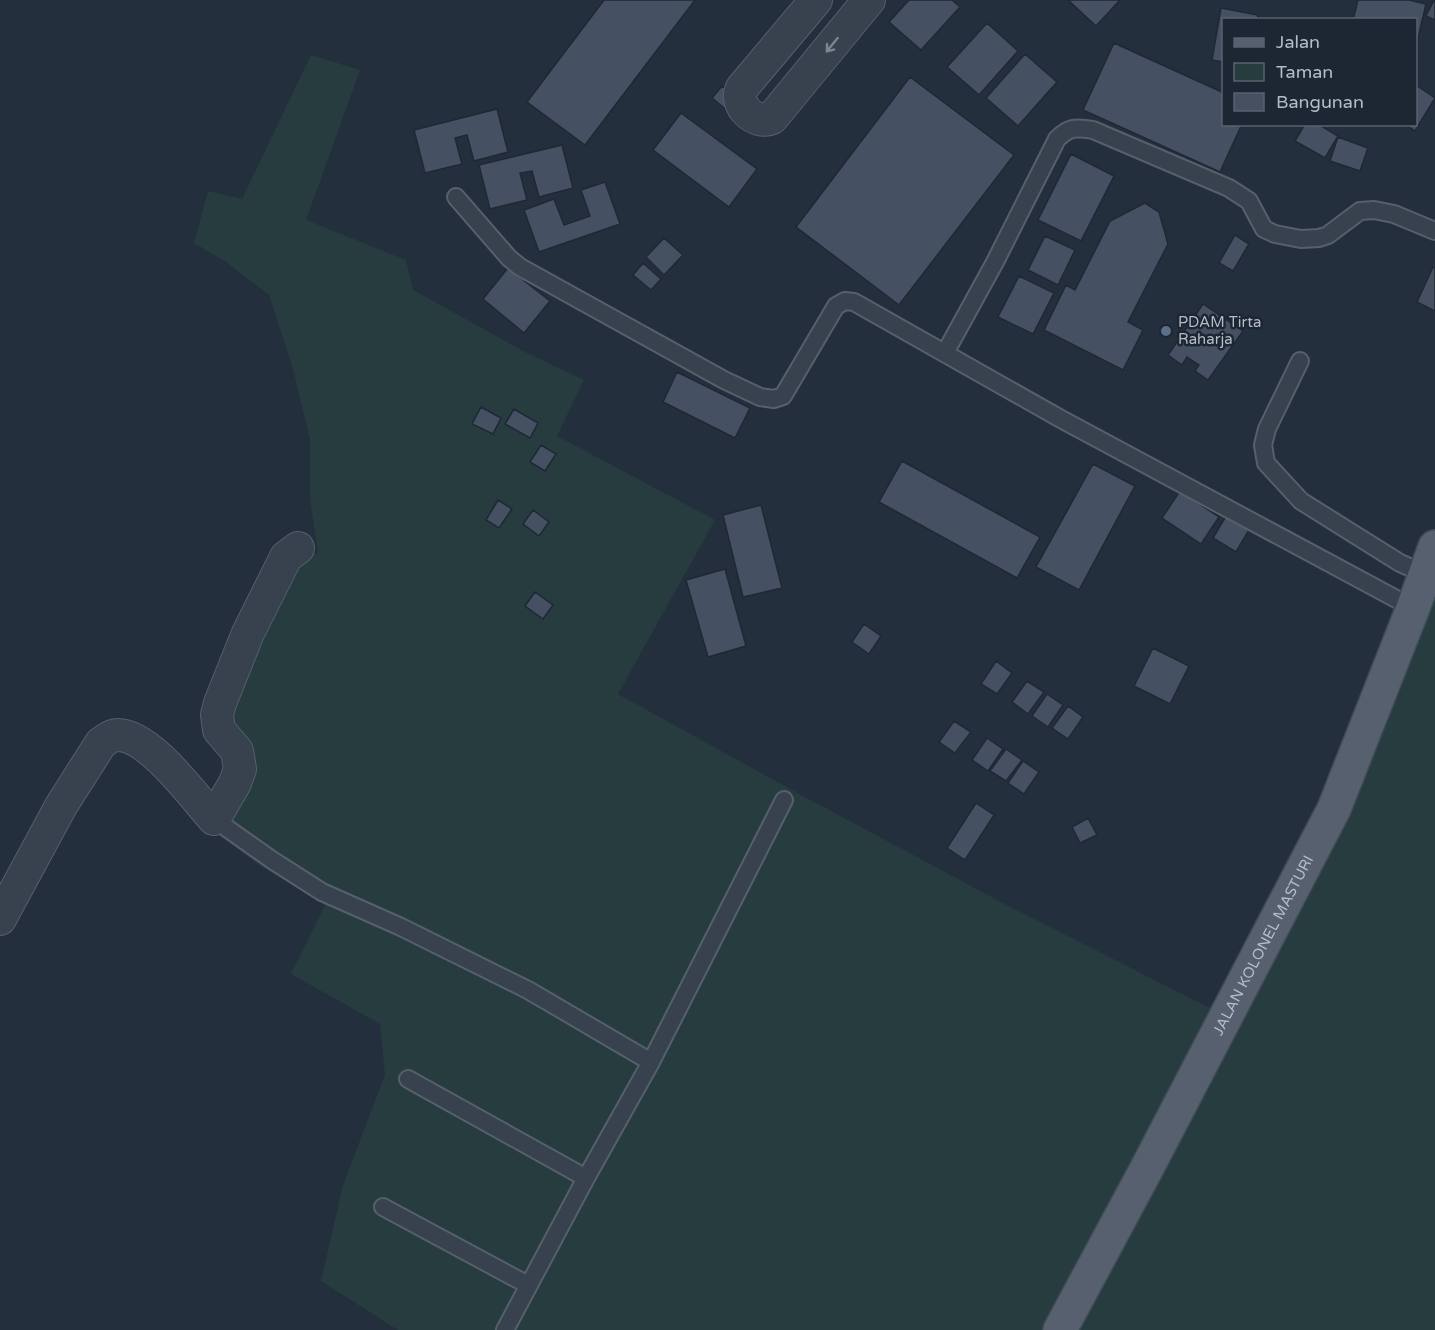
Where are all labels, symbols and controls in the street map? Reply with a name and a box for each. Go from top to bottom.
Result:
legend [1222,18,1417,126]
text: Jalan [1276,31,1320,53]
one-way arrow [825,37,838,53]
text: Taman [1276,61,1333,83]
text: Bangunan [1276,91,1364,113]
place label: PDAM Tirta Raharja [1178,313,1261,348]
marker: PDAM Tirta Raharja [1159,324,1173,338]
street label: JALAN KOLONEL MASTURI [1209,852,1317,1038]

